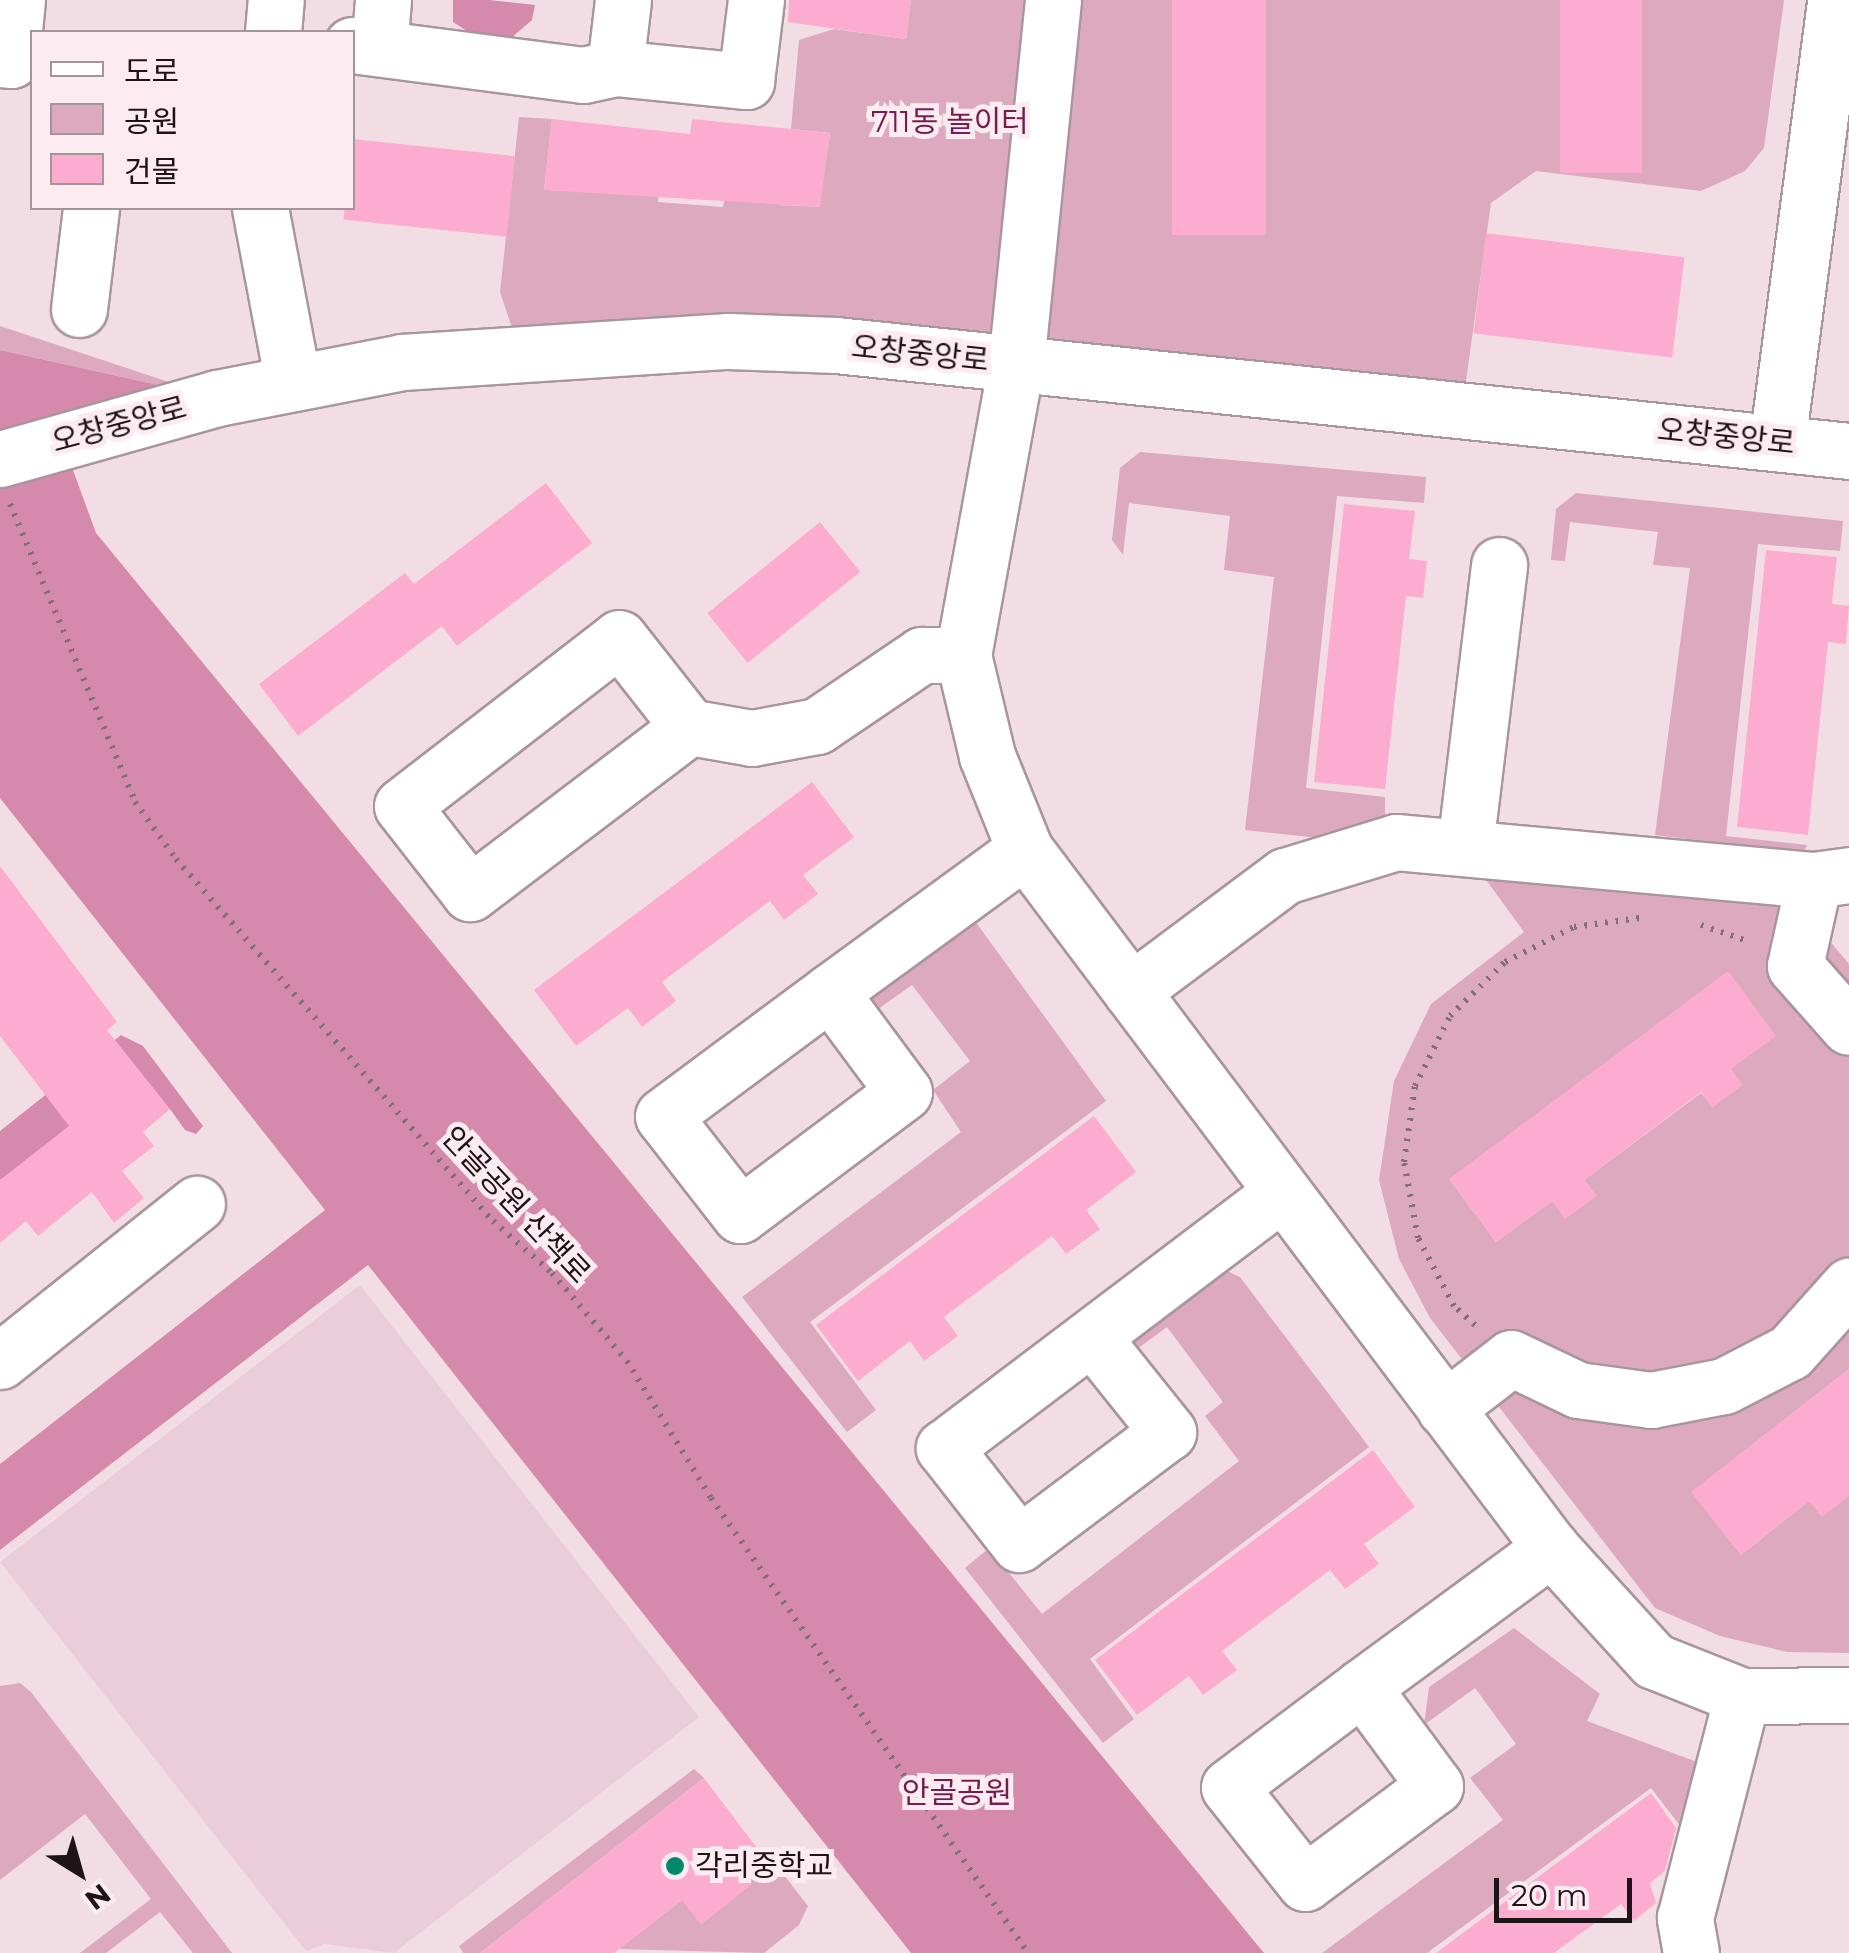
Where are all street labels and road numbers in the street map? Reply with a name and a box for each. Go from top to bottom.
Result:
street label: 오창중앙로 [849,329,991,379]
street label: 오창중앙로 [48,390,190,460]
street label: 오창중앙로 [1655,412,1797,462]
street label: 안골공원 산책로 [434,1119,598,1291]

